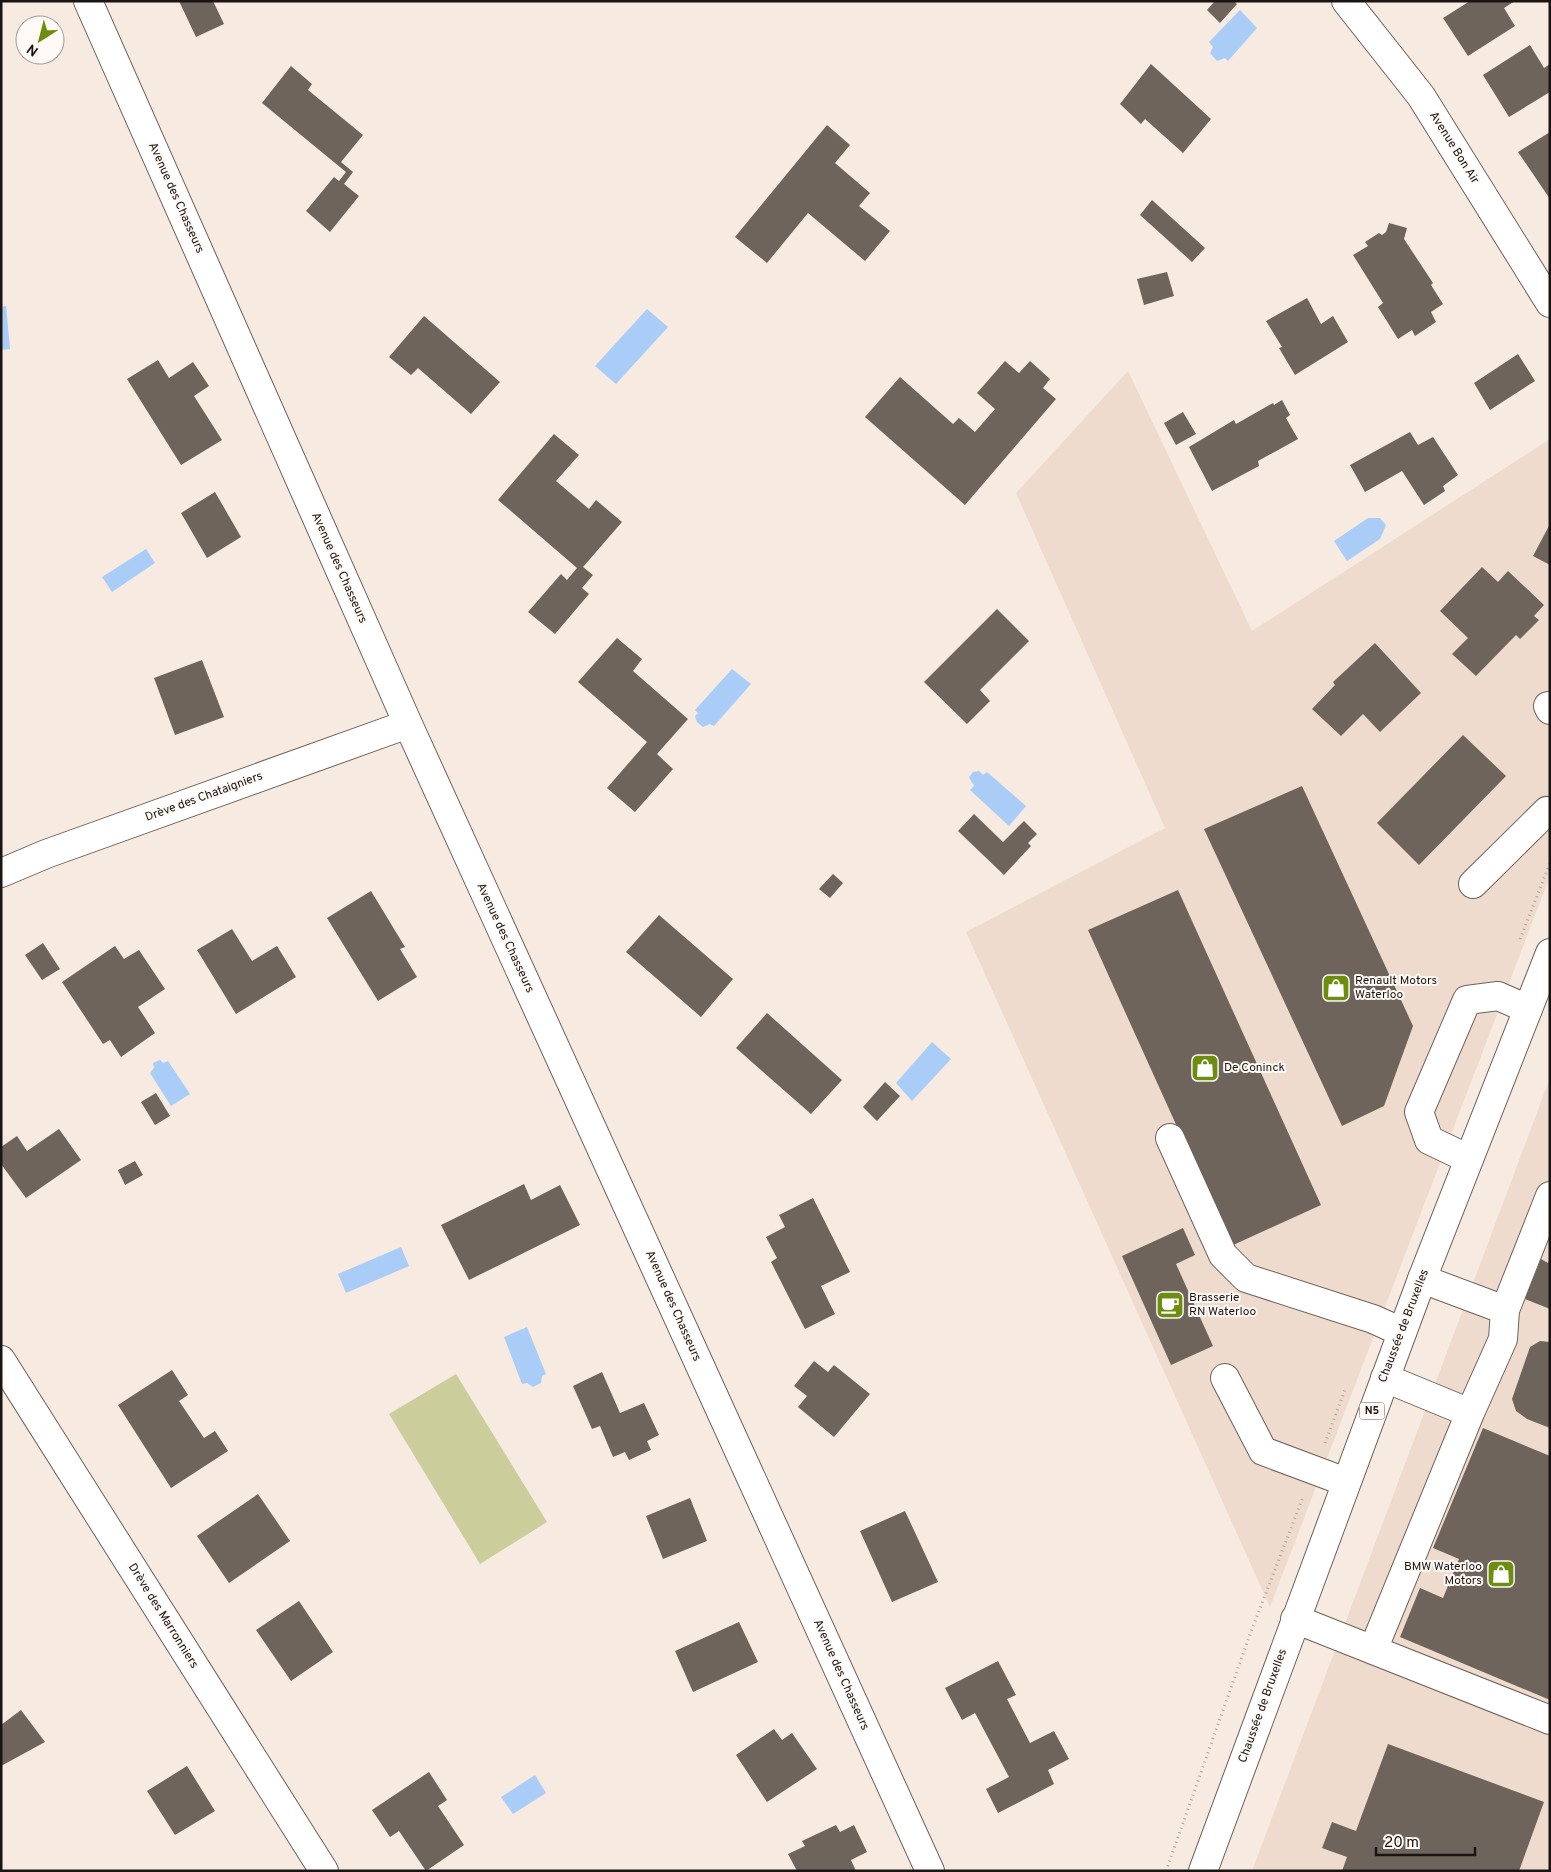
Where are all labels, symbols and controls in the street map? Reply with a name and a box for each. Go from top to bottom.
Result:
north arrow [15,15,65,65]
text: N [24,39,42,59]
street label: Avenue Bon Air [1425,109,1483,188]
street label: Avenue des Chasseurs [144,140,208,256]
street label: Avenue des Chasseurs [307,510,371,626]
street label: Drève des Chataigniers [143,768,265,826]
street label: Avenue des Chasseurs [472,880,538,996]
shop icon: Renault Motors Waterloo [1321,973,1351,1003]
place label: Renault Motors Waterloo [1355,973,1437,1003]
shop icon: De Coninck [1190,1053,1220,1083]
place label: De Coninck [1224,1060,1285,1076]
street label: Avenue des Chasseurs [641,1248,705,1364]
street label: Chaussée de Bruxelles [1375,1267,1433,1385]
cafe icon: Brasserie RN Waterloo [1155,1290,1185,1320]
place label: Brasserie RN Waterloo [1189,1290,1257,1320]
road number: N5 [1360,1402,1384,1420]
place label: BMW Waterloo Motors [1404,1559,1482,1589]
shop icon: BMW Waterloo Motors [1486,1559,1516,1589]
street label: Drève des Marronniers [124,1560,202,1672]
street label: Avenue des Chasseurs [809,1617,873,1733]
street label: Chaussée de Bruxelles [1235,1647,1291,1765]
scale bar [1376,1824,1475,1856]
text: 20 m [1384,1834,1419,1853]

